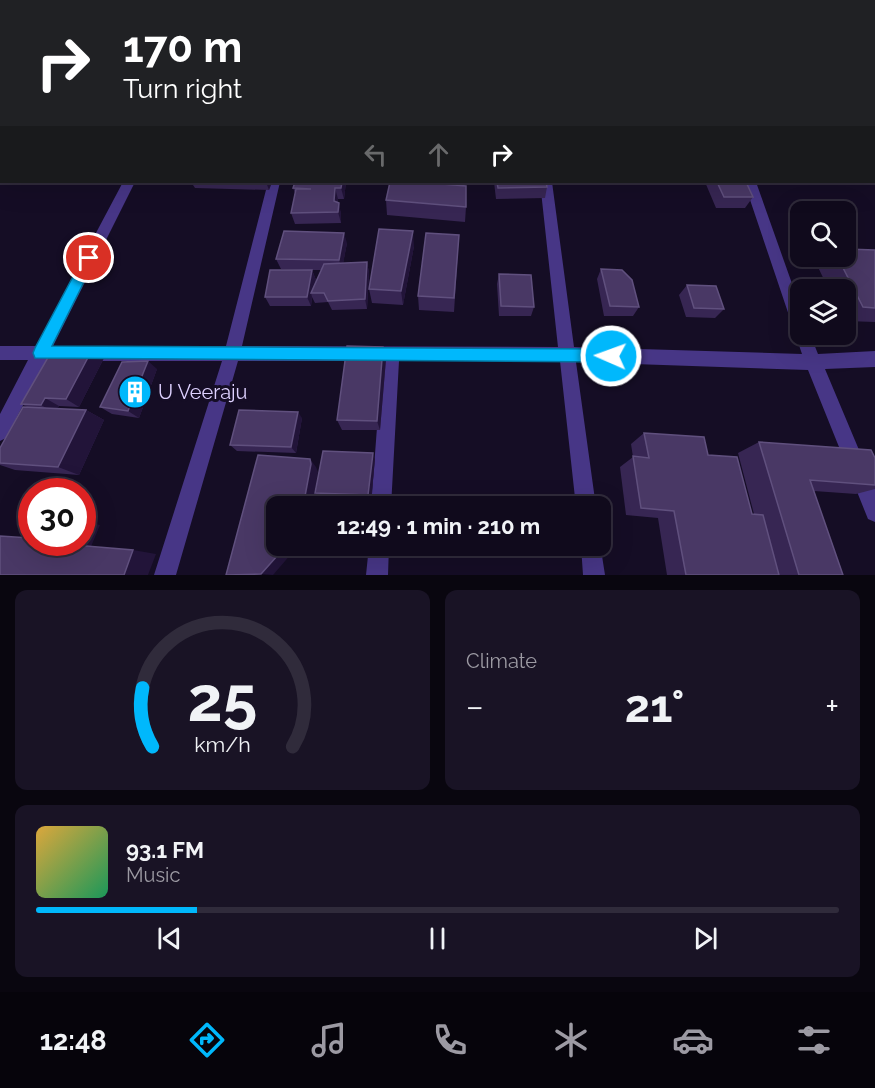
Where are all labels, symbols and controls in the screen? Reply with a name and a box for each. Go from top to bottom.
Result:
text: 170 m [123,23,242,72]
icon: right [24,24,102,102]
text: Turn right [123,73,242,104]
icon: left [359,138,392,171]
icon: ahead [422,138,455,171]
icon: right [485,138,518,171]
map controls [790,201,856,345]
button: search [790,201,856,267]
pin [63,232,114,283]
icon: arrive [72,241,105,274]
button: layers [790,279,856,345]
position arrow [579,324,643,388]
building icon: U Veeraju [117,374,153,410]
place label: U Veeraju [158,380,248,404]
speed limit sign: 30 [18,478,96,556]
text: 12:49 · 1 min · 210 m [337,513,540,539]
text: Climate [466,649,537,673]
text: 25 [188,662,257,736]
text: 21° [625,680,684,733]
text: − [466,687,484,726]
text: + [825,687,839,726]
text: km/h [194,732,251,757]
text: 93.1 FM [126,837,204,863]
text: Music [126,863,180,887]
icon: previous [153,922,186,955]
icon: pause [421,922,454,955]
icon: next [689,922,722,955]
icon: directions [186,1019,228,1061]
icon: music [308,1019,350,1061]
icon: phone [429,1019,471,1061]
icon: climate [550,1019,592,1061]
icon: car [672,1019,714,1061]
icon: filters [793,1019,835,1061]
text: 12:48 [40,1025,107,1056]

